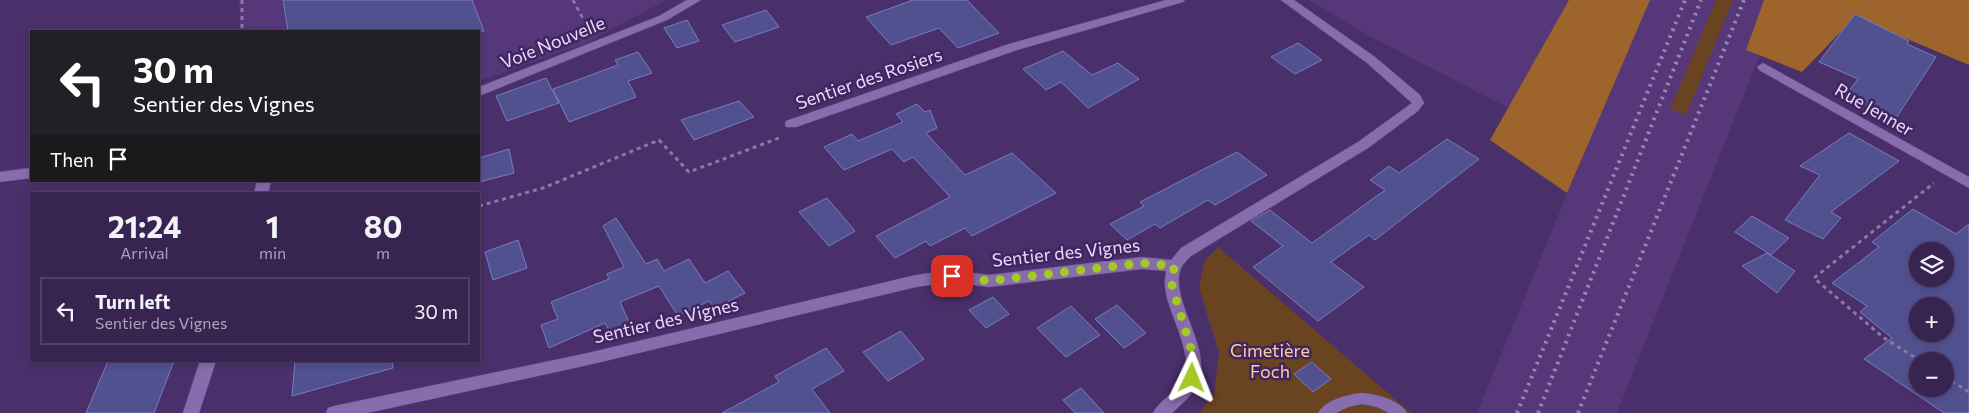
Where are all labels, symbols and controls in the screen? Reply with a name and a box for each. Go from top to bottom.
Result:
street label: Voie Nouvelle [497,11,608,73]
street label: Sentier des Rosiers [793,43,945,113]
text: 30 m [133,47,214,90]
icon: left [50,50,115,115]
street label: Rue Jenner [1831,78,1918,140]
text: Sentier des Vignes [133,90,315,117]
icon: arrive [104,145,132,173]
text: Then [50,148,94,171]
text: 21:24 [108,207,181,244]
text: 1 [266,207,279,244]
text: 80 [364,207,402,244]
street label: Sentier des Vignes [991,233,1141,271]
map controls [1909,242,1954,397]
button: layers [1909,242,1954,287]
text: Arrival [120,243,169,262]
text: min [259,243,286,262]
text: m [376,243,390,262]
pin [931,255,973,297]
icon: arrive [938,262,966,290]
text: Turn left [95,290,170,313]
street label: Sentier des Vignes [591,293,741,347]
icon: left [52,297,80,325]
button: + [1909,297,1954,342]
text: 30 m [415,300,458,323]
text: Sentier des Vignes [95,313,227,332]
park label: Cimetière Foch [1230,339,1310,382]
position arrow [1165,351,1217,403]
button: − [1909,352,1954,397]

